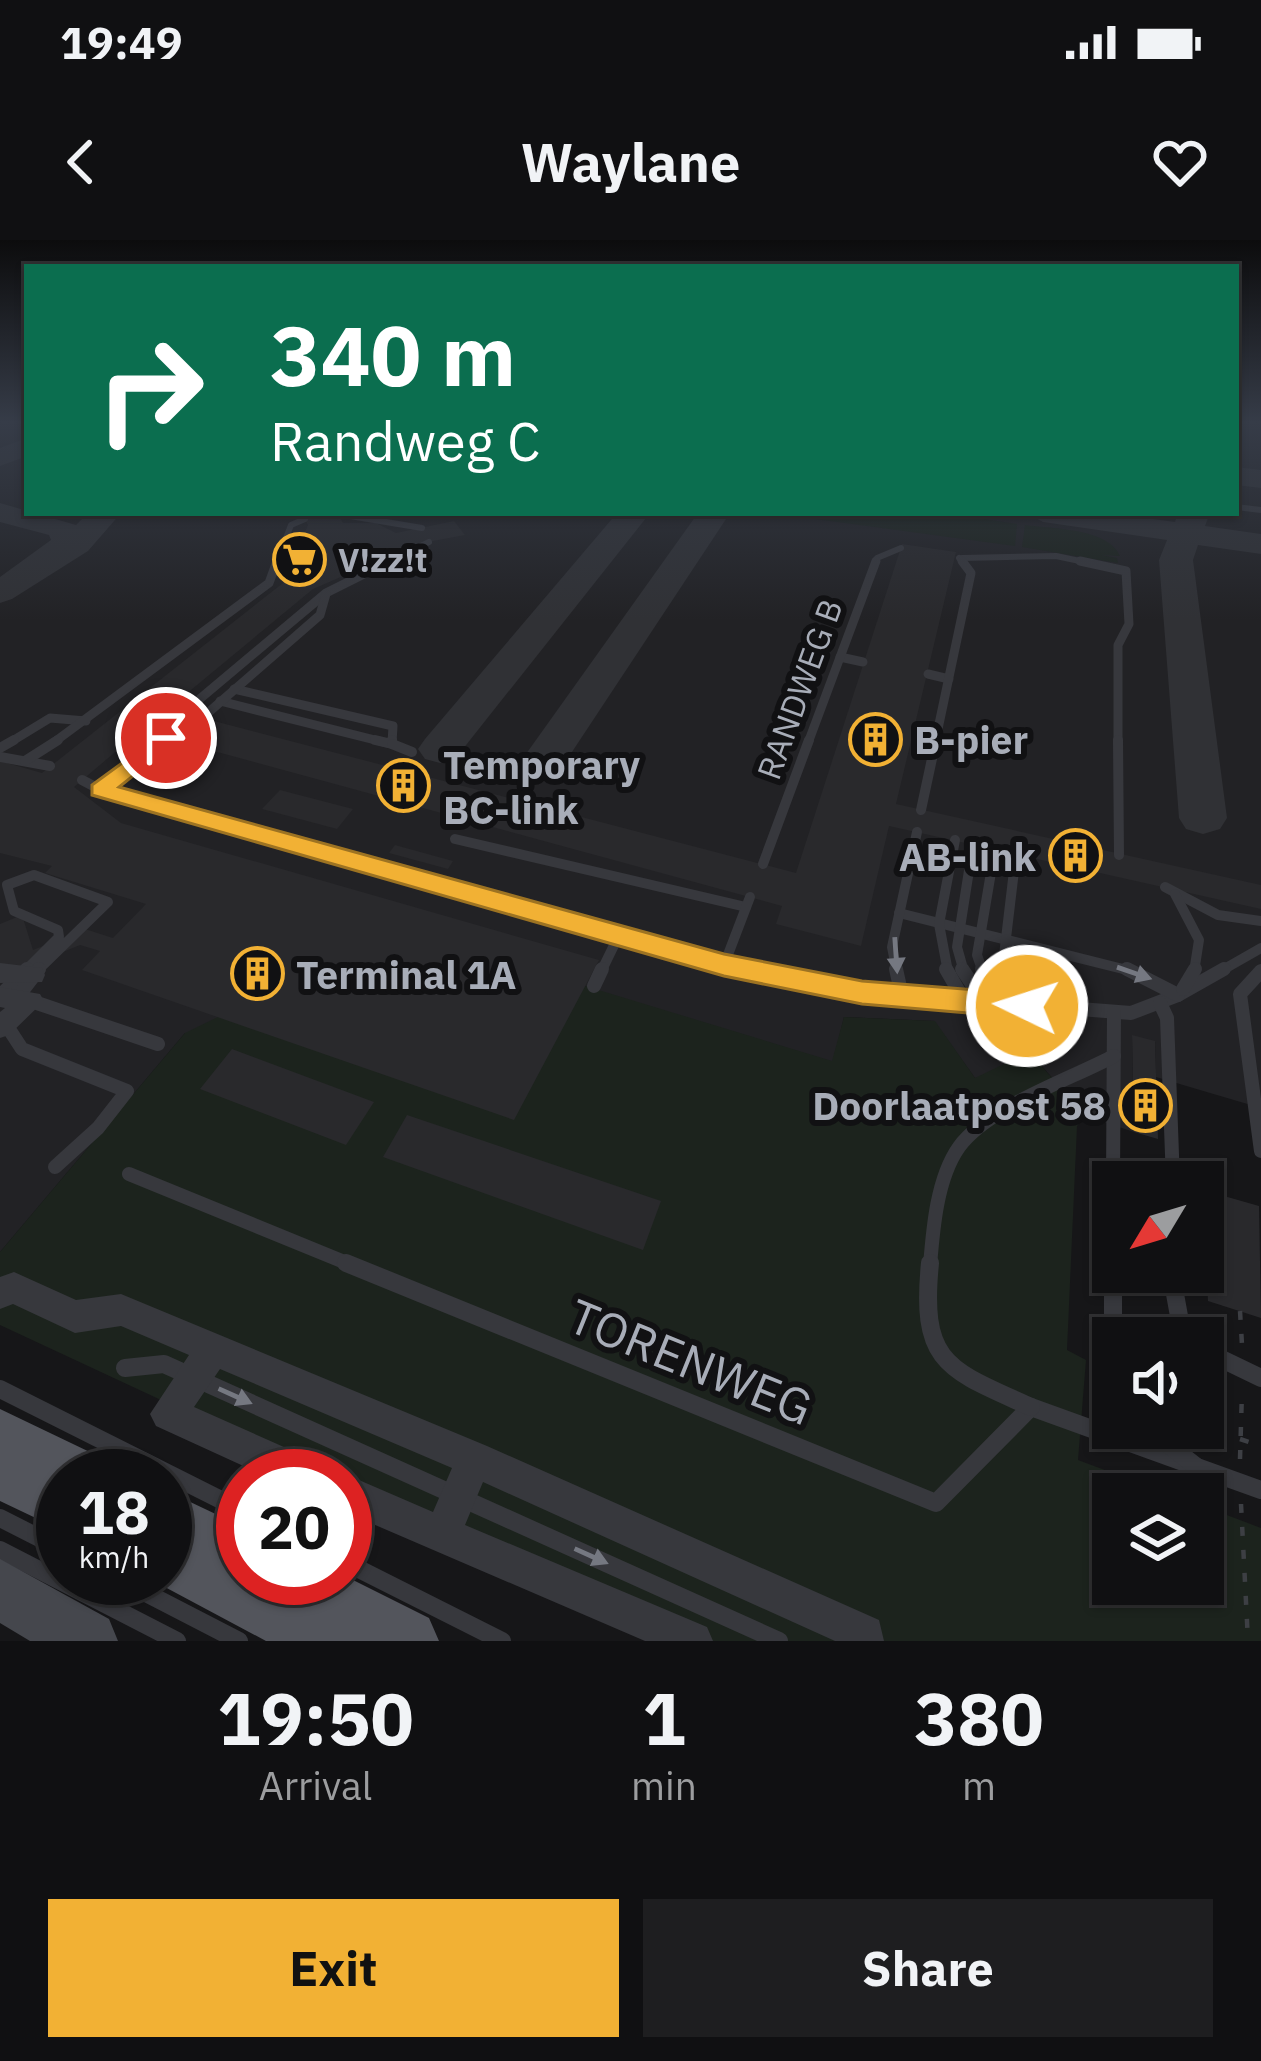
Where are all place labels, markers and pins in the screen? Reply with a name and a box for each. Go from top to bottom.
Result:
supermarket icon: V!zz!t [271,531,327,587]
place label: V!zz!t [338,538,427,581]
pin [115,687,217,789]
building icon: B-pier [847,711,903,767]
place label: B-pier [914,714,1028,765]
place label: Temporary BC-link [443,739,640,835]
building icon: Temporary BC-link [376,758,432,814]
building icon: AB-link [1047,828,1103,884]
place label: AB-link [899,831,1036,882]
building icon: Terminal 1A [229,946,285,1002]
place label: Terminal 1A [296,949,517,1000]
building icon: Doorlaatpost 58 [1117,1077,1173,1133]
place label: Doorlaatpost 58 [812,1080,1106,1131]

